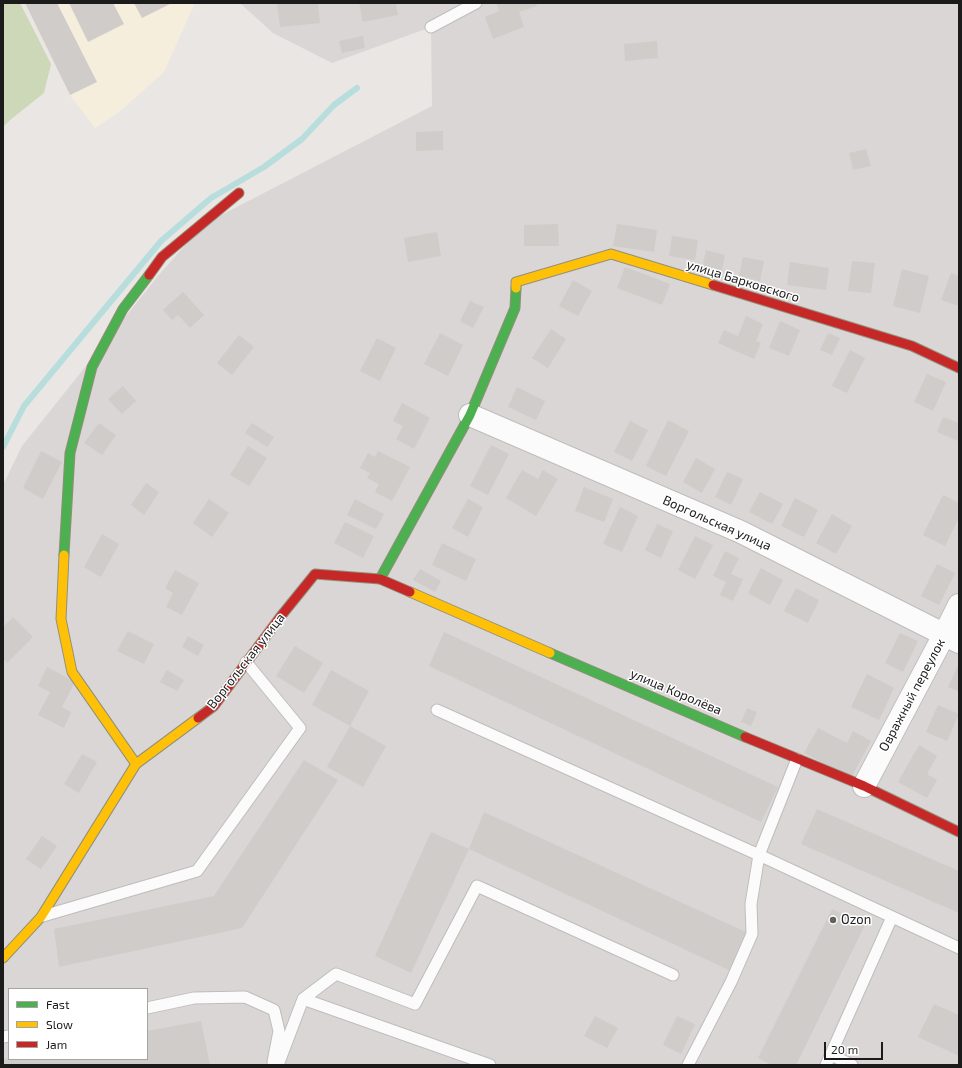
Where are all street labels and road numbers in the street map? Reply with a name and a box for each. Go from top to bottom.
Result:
street label: улица Барковского [685,256,801,306]
street label: Воргольская улица [660,492,774,554]
street label: Воргольская улица [204,610,288,712]
street label: Овражный переулок [876,636,948,754]
street label: улица Королёва [628,666,724,718]

